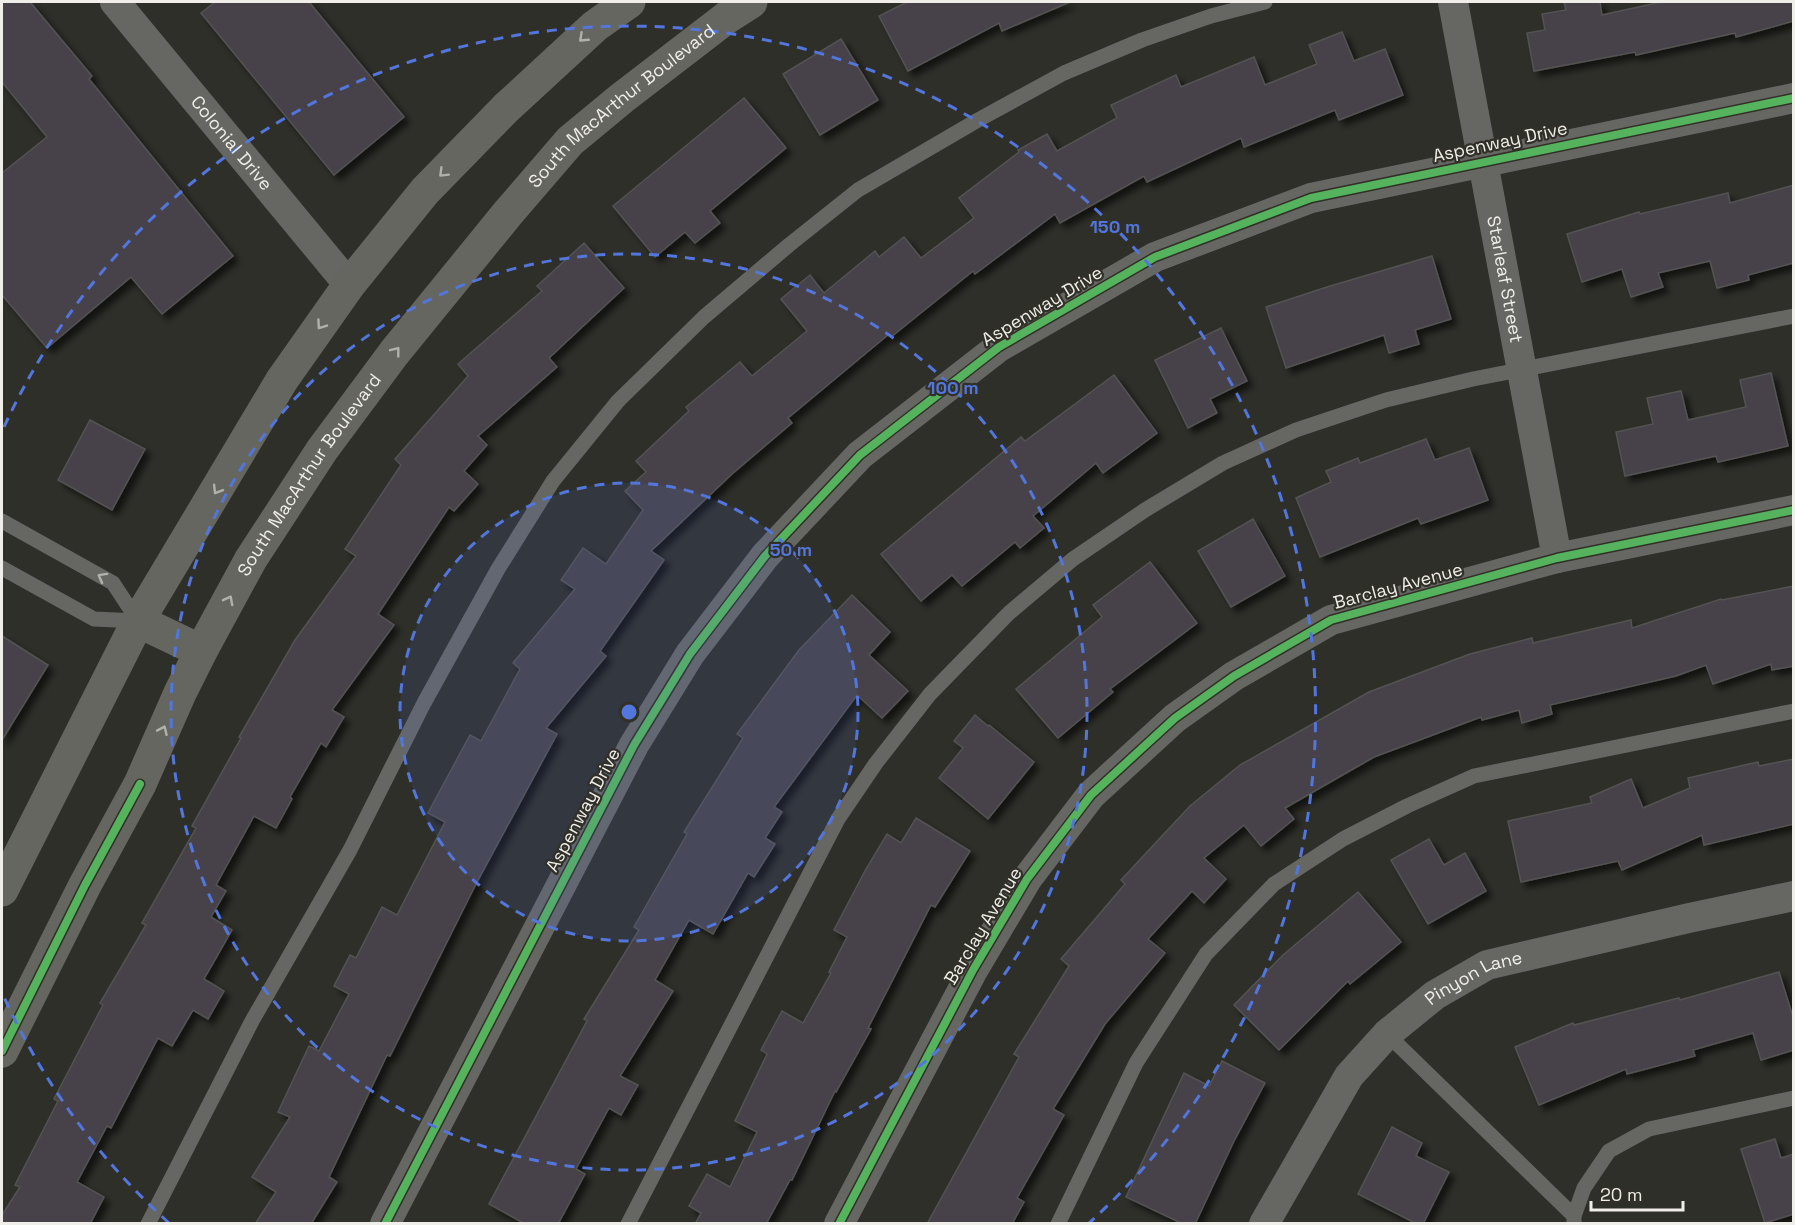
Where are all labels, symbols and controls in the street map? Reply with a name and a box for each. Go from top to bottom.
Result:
street label: South MacArthur Boulevard [523,19,719,192]
one-way arrow [579,30,590,41]
street label: Colonial Drive [186,91,278,195]
street label: Aspenway Drive [1430,116,1569,167]
one-way arrow [439,166,450,177]
street label: Starleaf Street [1482,214,1528,345]
text: 150 m [1090,215,1140,238]
street label: Aspenway Drive [977,260,1106,351]
one-way arrow [317,318,328,329]
one-way arrow [388,347,399,358]
street label: South MacArthur Boulevard [232,369,386,580]
text: 100 m [927,376,979,399]
one-way arrow [212,484,224,494]
text: 50 m [770,538,812,561]
street label: Barclay Avenue [1331,557,1465,614]
one-way arrow [98,573,108,584]
one-way arrow [222,595,233,606]
centre of rings [619,702,639,722]
one-way arrow [156,726,168,737]
street label: Aspenway Drive [540,744,625,876]
street label: Barclay Avenue [938,863,1027,989]
street label: Pinyon Lane [1420,945,1524,1010]
scale bar [1591,1174,1682,1212]
text: 20 m [1600,1183,1643,1206]

